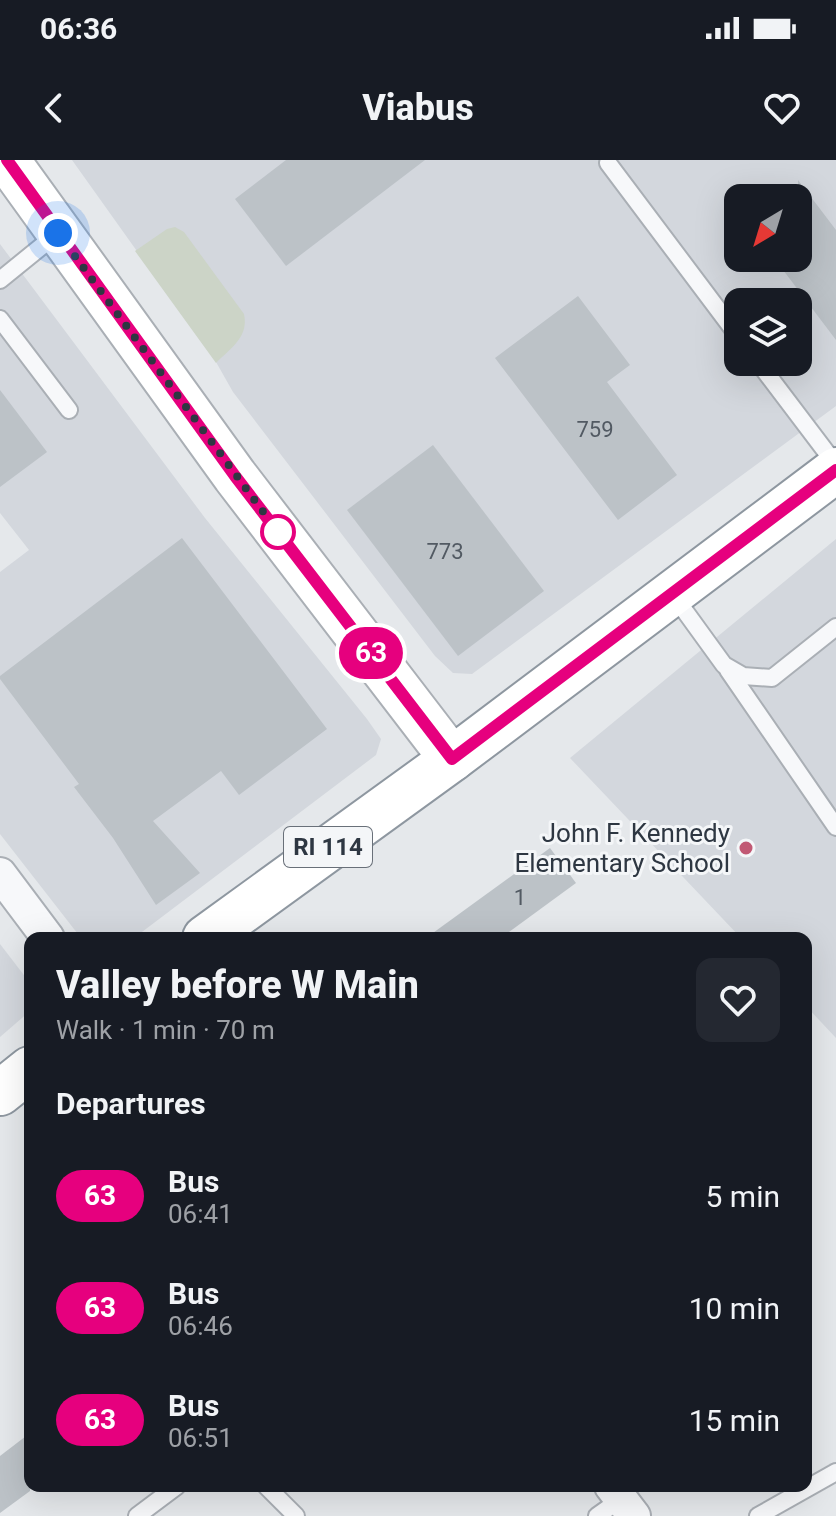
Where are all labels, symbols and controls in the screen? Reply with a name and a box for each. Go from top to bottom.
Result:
text: 06:36 [40,11,117,46]
icon: back [32,86,76,130]
icon: heart [760,86,804,130]
text: Viabus [362,87,474,129]
north arrow [724,184,812,272]
map controls [724,184,812,376]
your location [38,213,78,253]
button: layers [724,288,812,376]
house number: 759 [576,417,614,442]
unlabelled marker [261,515,295,549]
house number: 773 [426,539,464,564]
line badge: 63 [335,627,407,679]
text: 63 [355,636,387,669]
place label: John F. Kennedy Elementary School [514,818,730,878]
road number: RI 114 [284,827,372,867]
marker: John F. Kennedy Elementary School [737,839,755,857]
house number: 1 [514,885,526,910]
button: heart [696,958,780,1042]
text: Valley before W Main [56,963,419,1007]
text: Walk · 1 min · 70 m [56,1015,275,1045]
text: Departures [56,1086,206,1121]
text: Bus [168,1164,219,1199]
text: 63 [84,1179,116,1212]
text: 5 min [706,1179,780,1214]
text: 06:41 [168,1199,233,1229]
text: Bus [168,1276,219,1311]
text: 63 [84,1291,116,1324]
text: 10 min [689,1291,780,1326]
text: 06:46 [168,1311,233,1341]
text: Bus [168,1388,219,1423]
text: 63 [84,1403,116,1436]
text: 15 min [689,1403,780,1438]
text: 06:51 [168,1423,233,1453]

